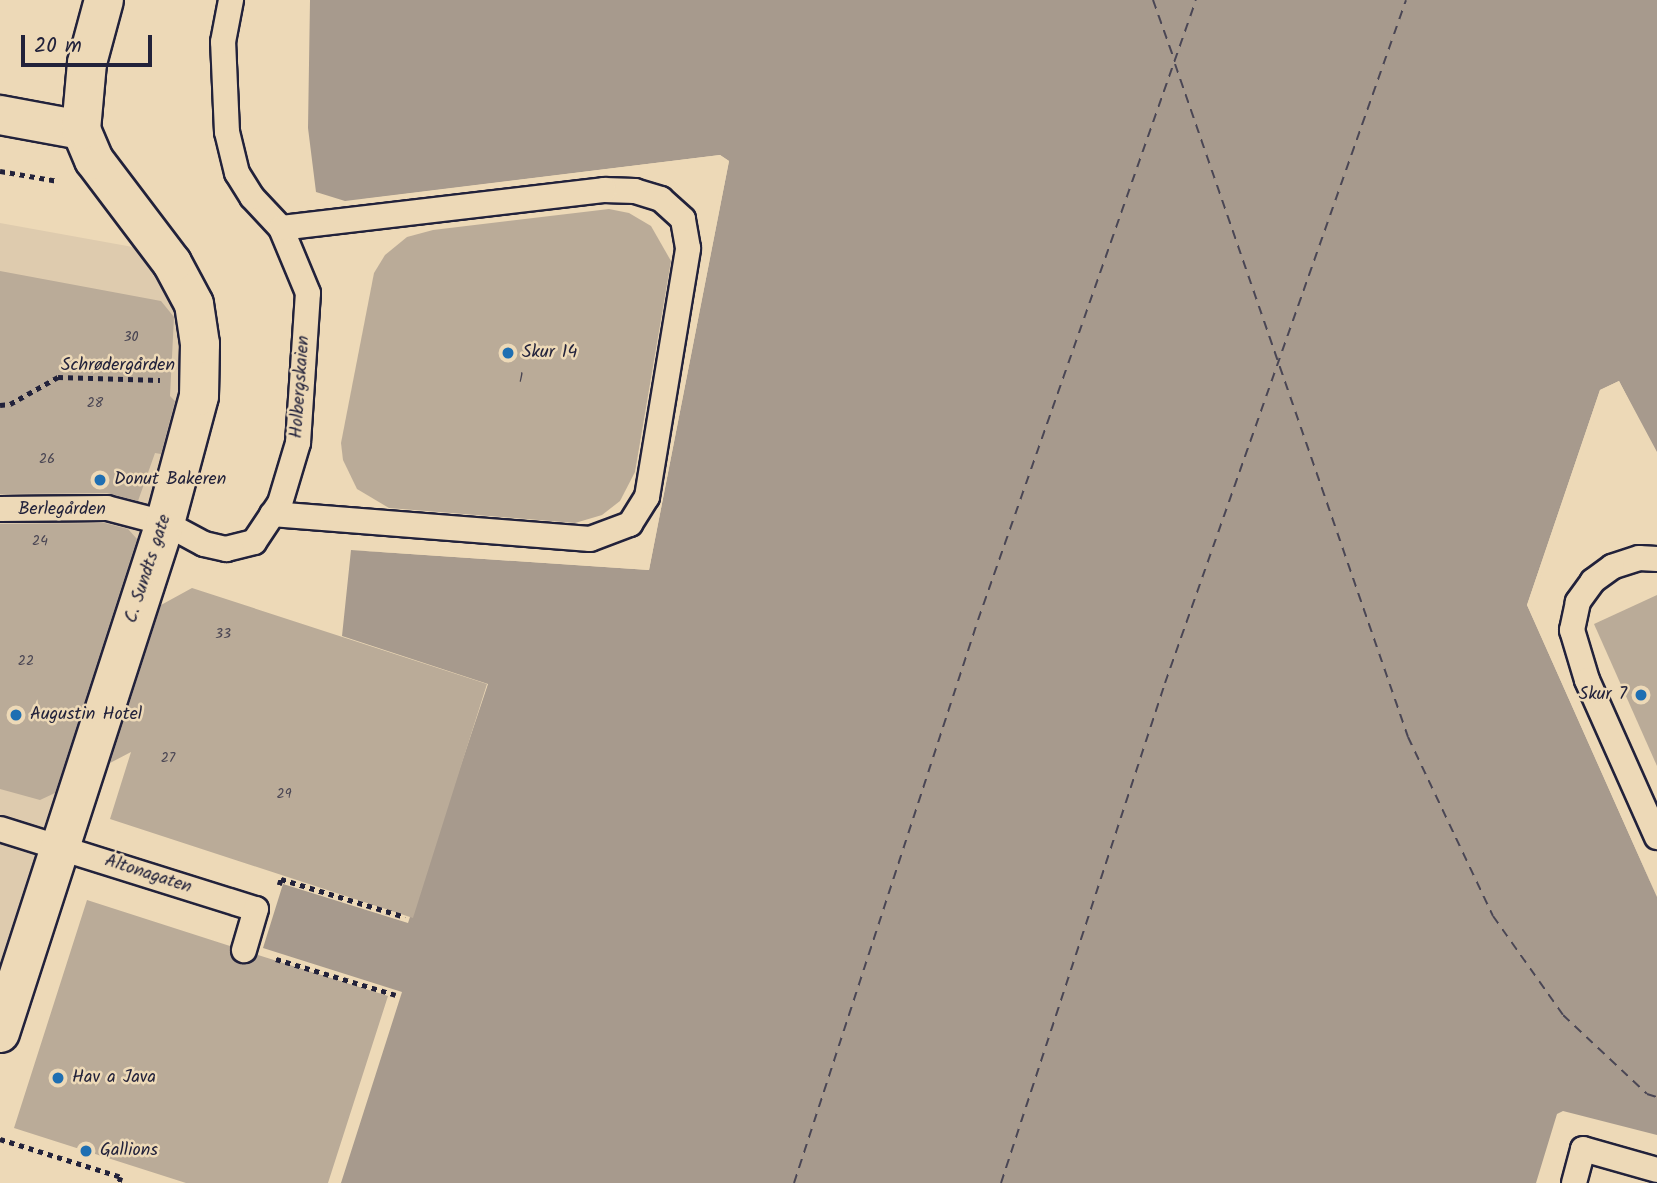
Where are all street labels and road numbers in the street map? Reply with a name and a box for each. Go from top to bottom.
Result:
street label: Holbergskaien [287,335,315,439]
street label: Schrødergården [61,355,175,377]
street label: Berlegården [18,499,106,521]
street label: C. Sundts gate [121,512,177,626]
street label: Altonagaten [102,851,194,899]

